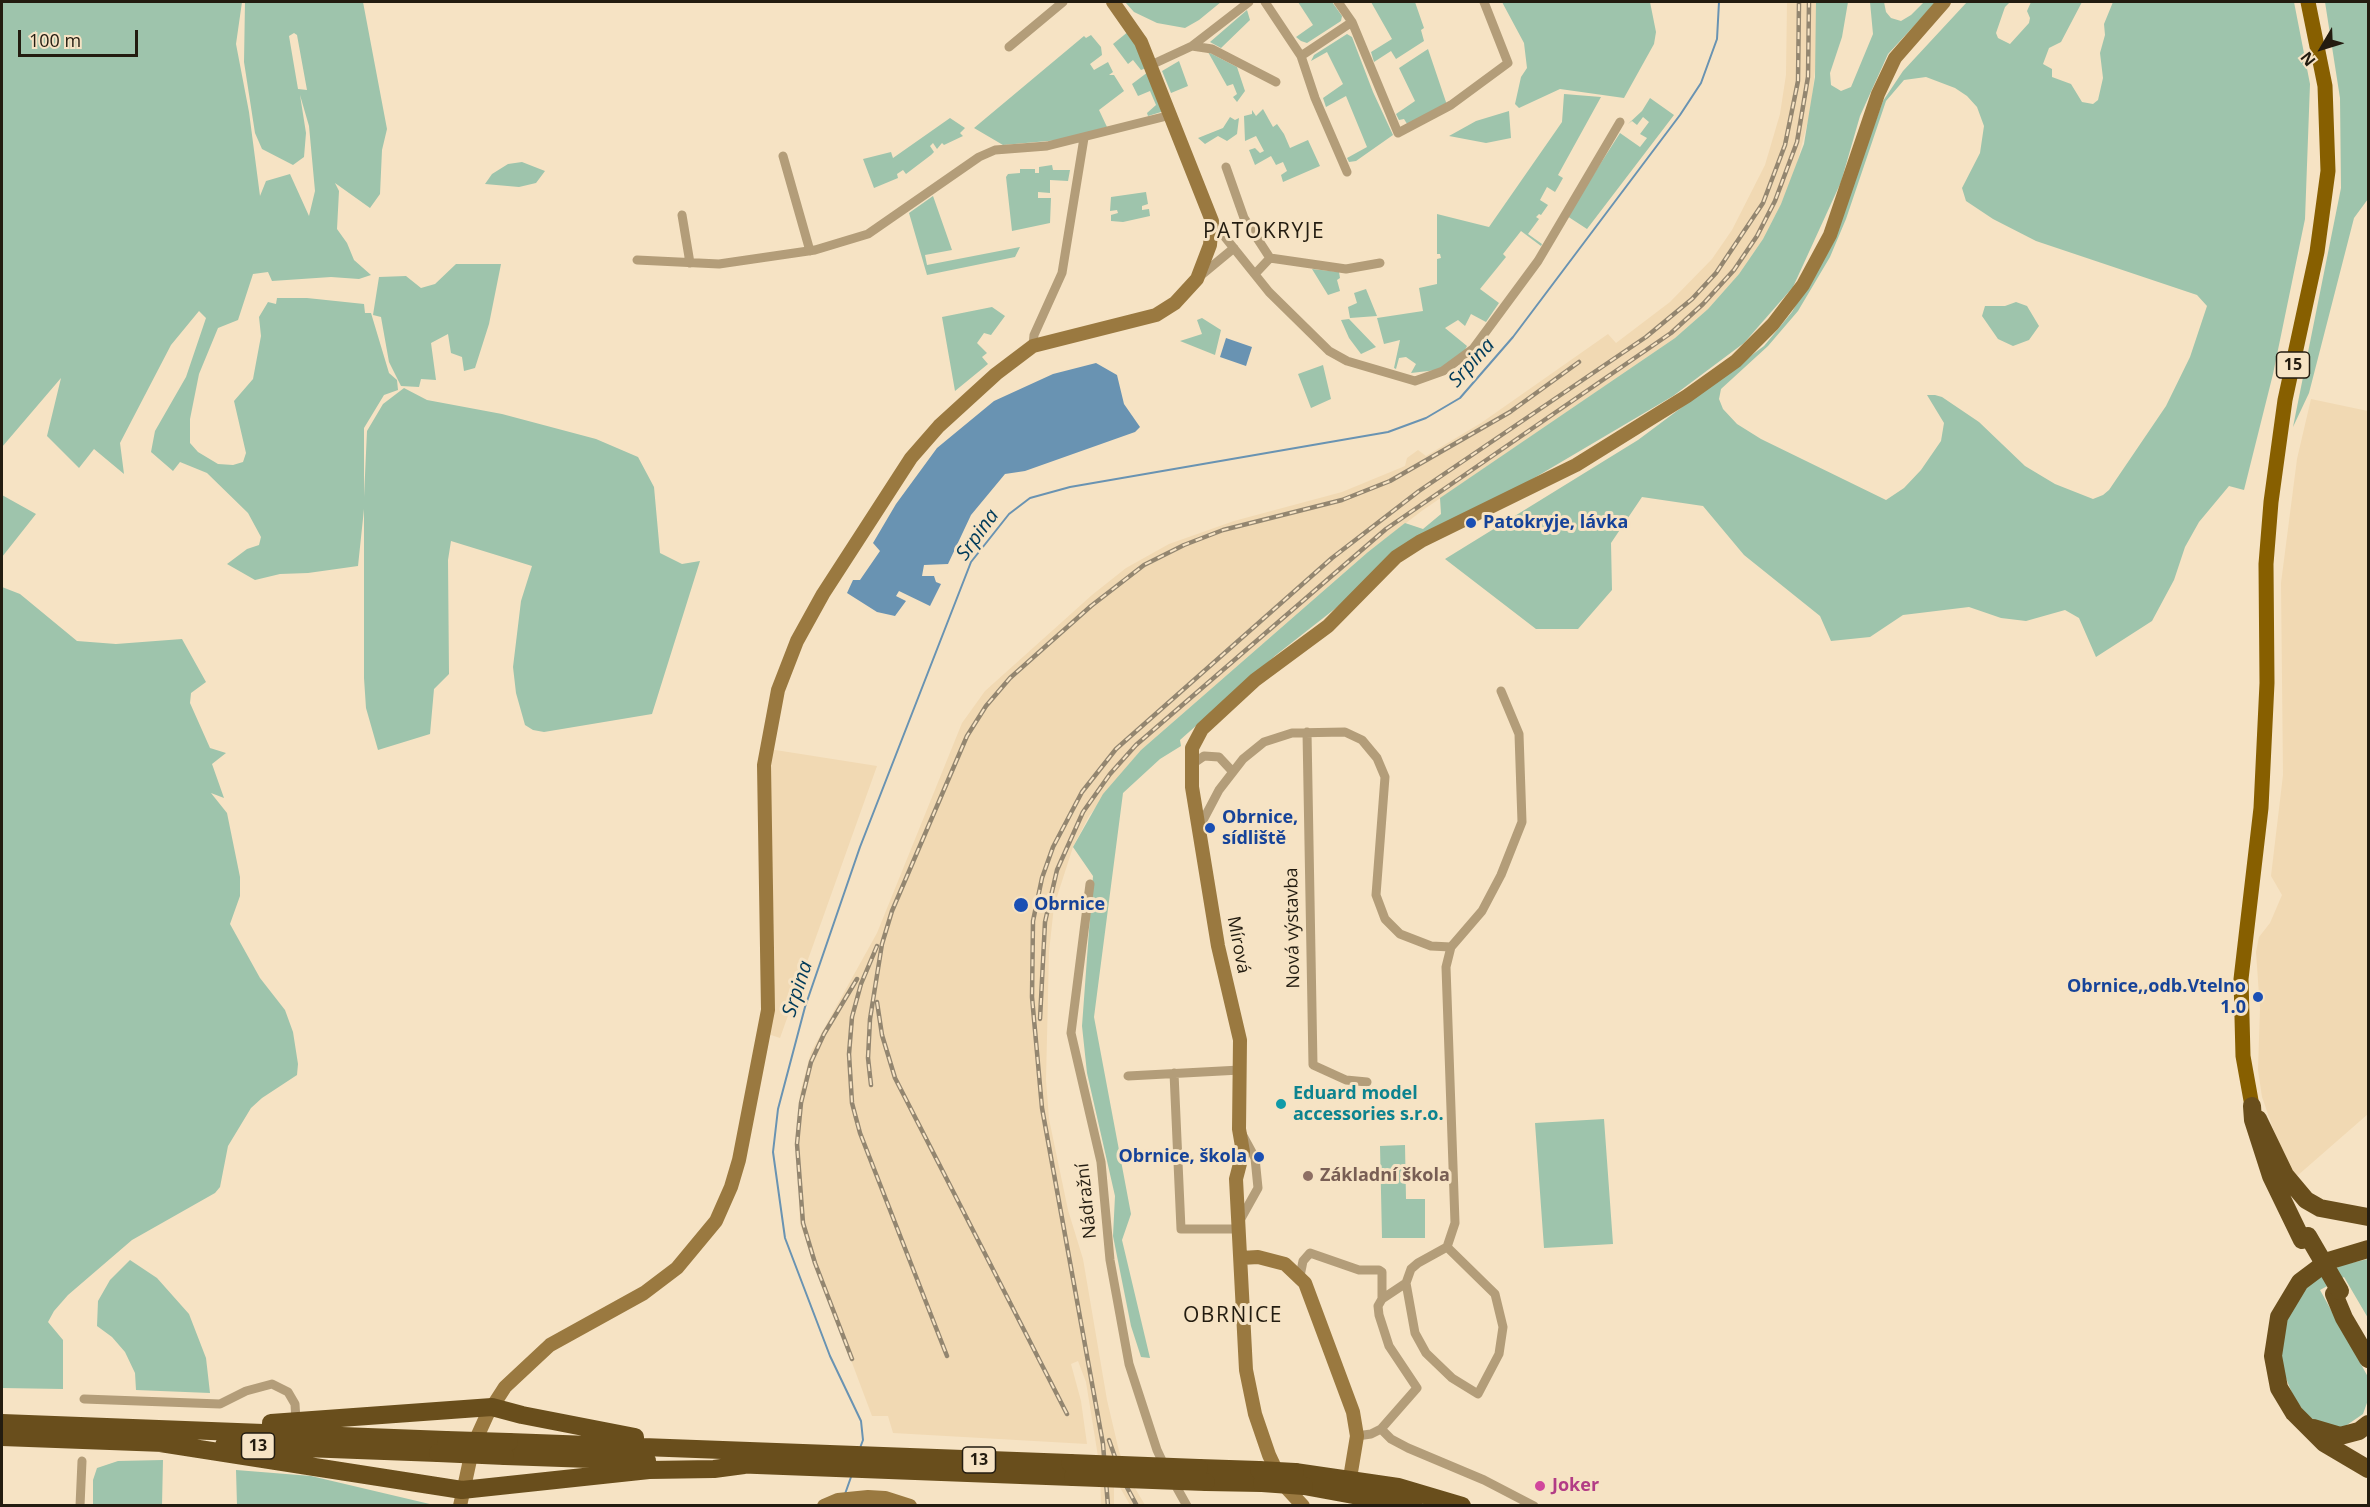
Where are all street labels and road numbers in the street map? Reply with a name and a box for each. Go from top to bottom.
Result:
road number: 15 [2276,352,2310,378]
street label: Nová výstavba [1281,867,1305,989]
street label: Mírová [1222,915,1254,975]
street label: Nádražní [1072,1162,1102,1240]
road number: 13 [242,1433,274,1459]
road number: 13 [962,1447,996,1473]

